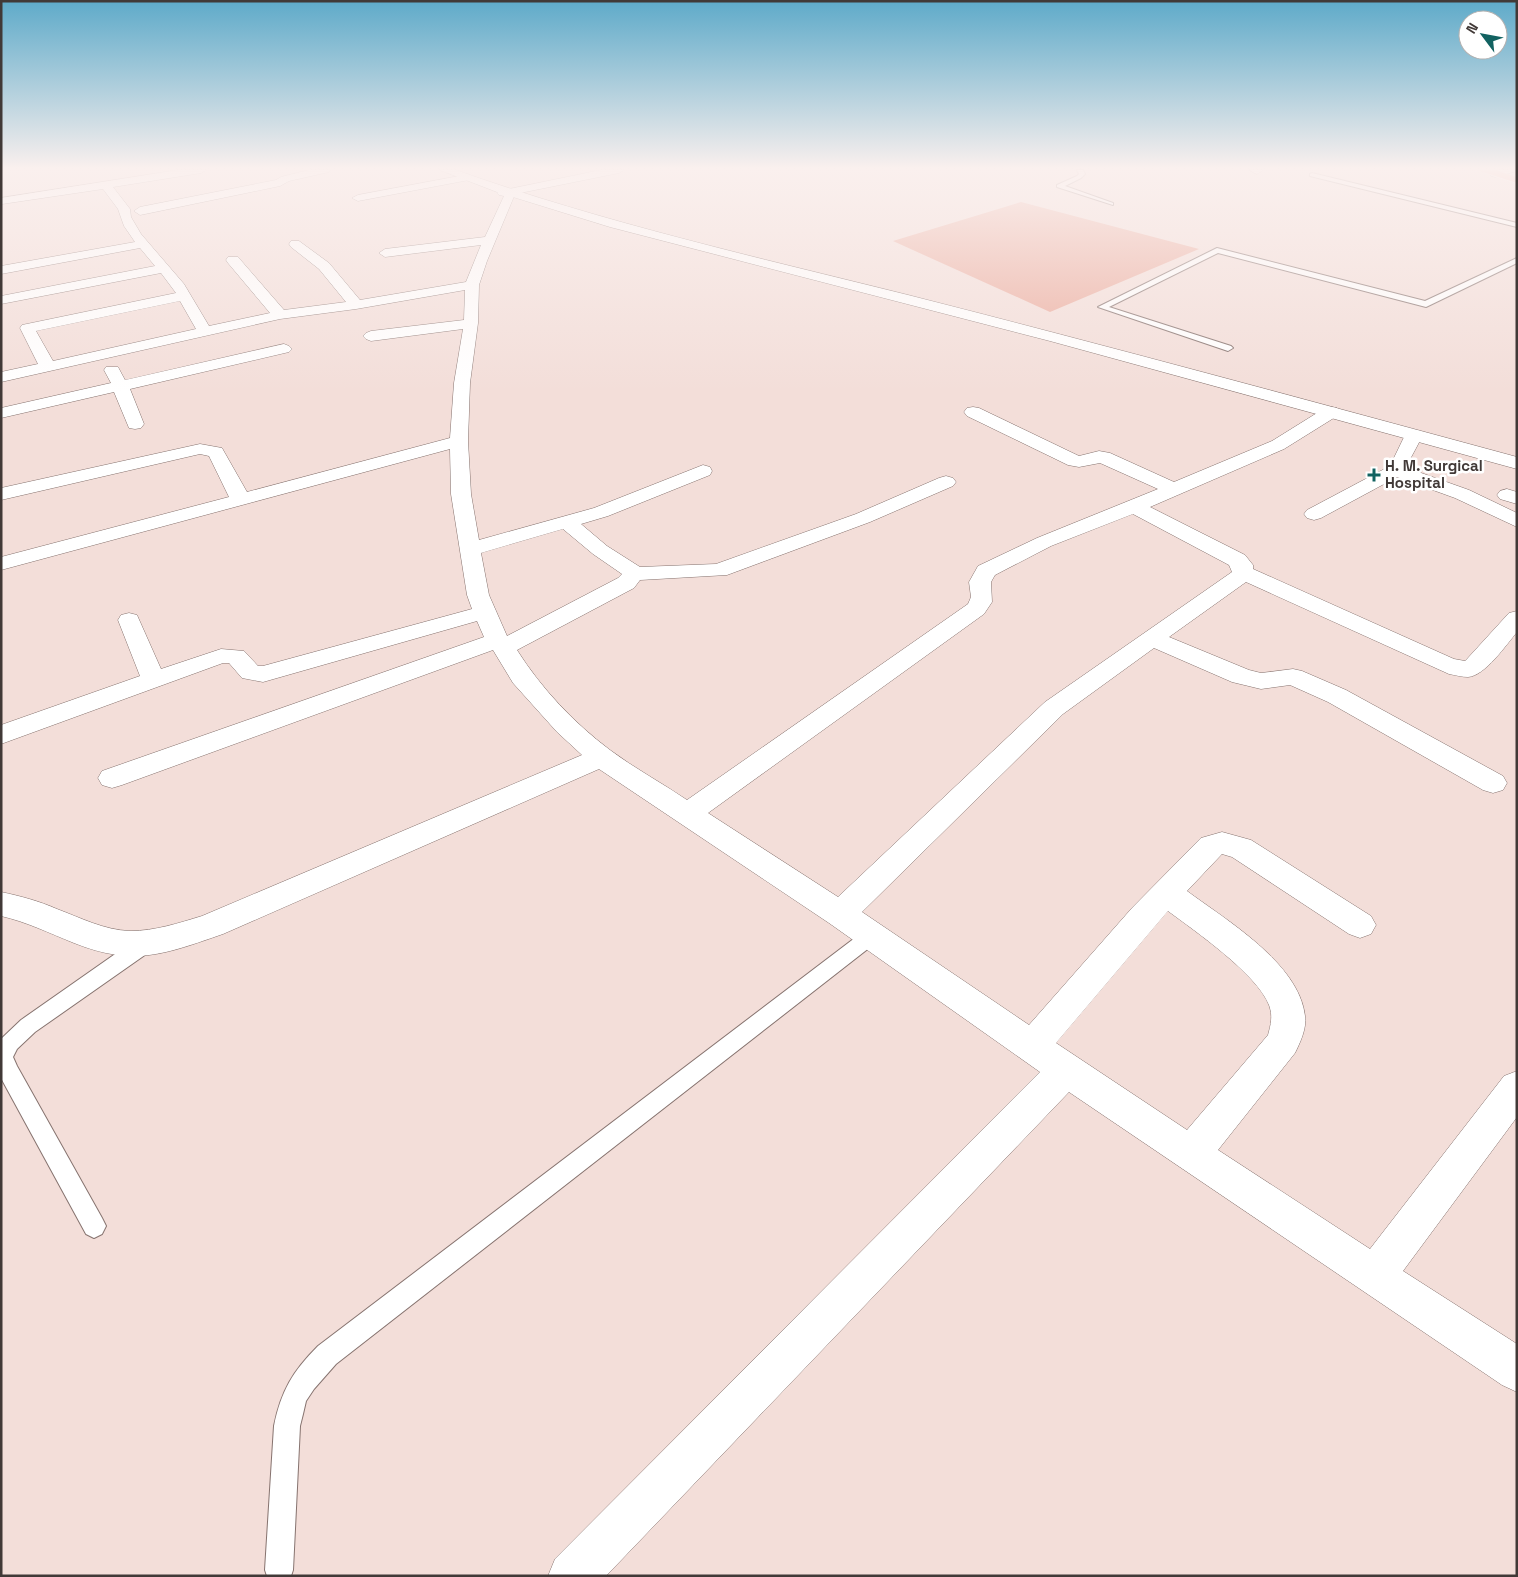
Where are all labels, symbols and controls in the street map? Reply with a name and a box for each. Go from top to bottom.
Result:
north arrow [1458,10,1508,60]
text: N [1462,19,1482,37]
place label: H. M. Surgical Hospital [1385,456,1483,492]
marker: H. M. Surgical Hospital [1367,468,1381,482]

